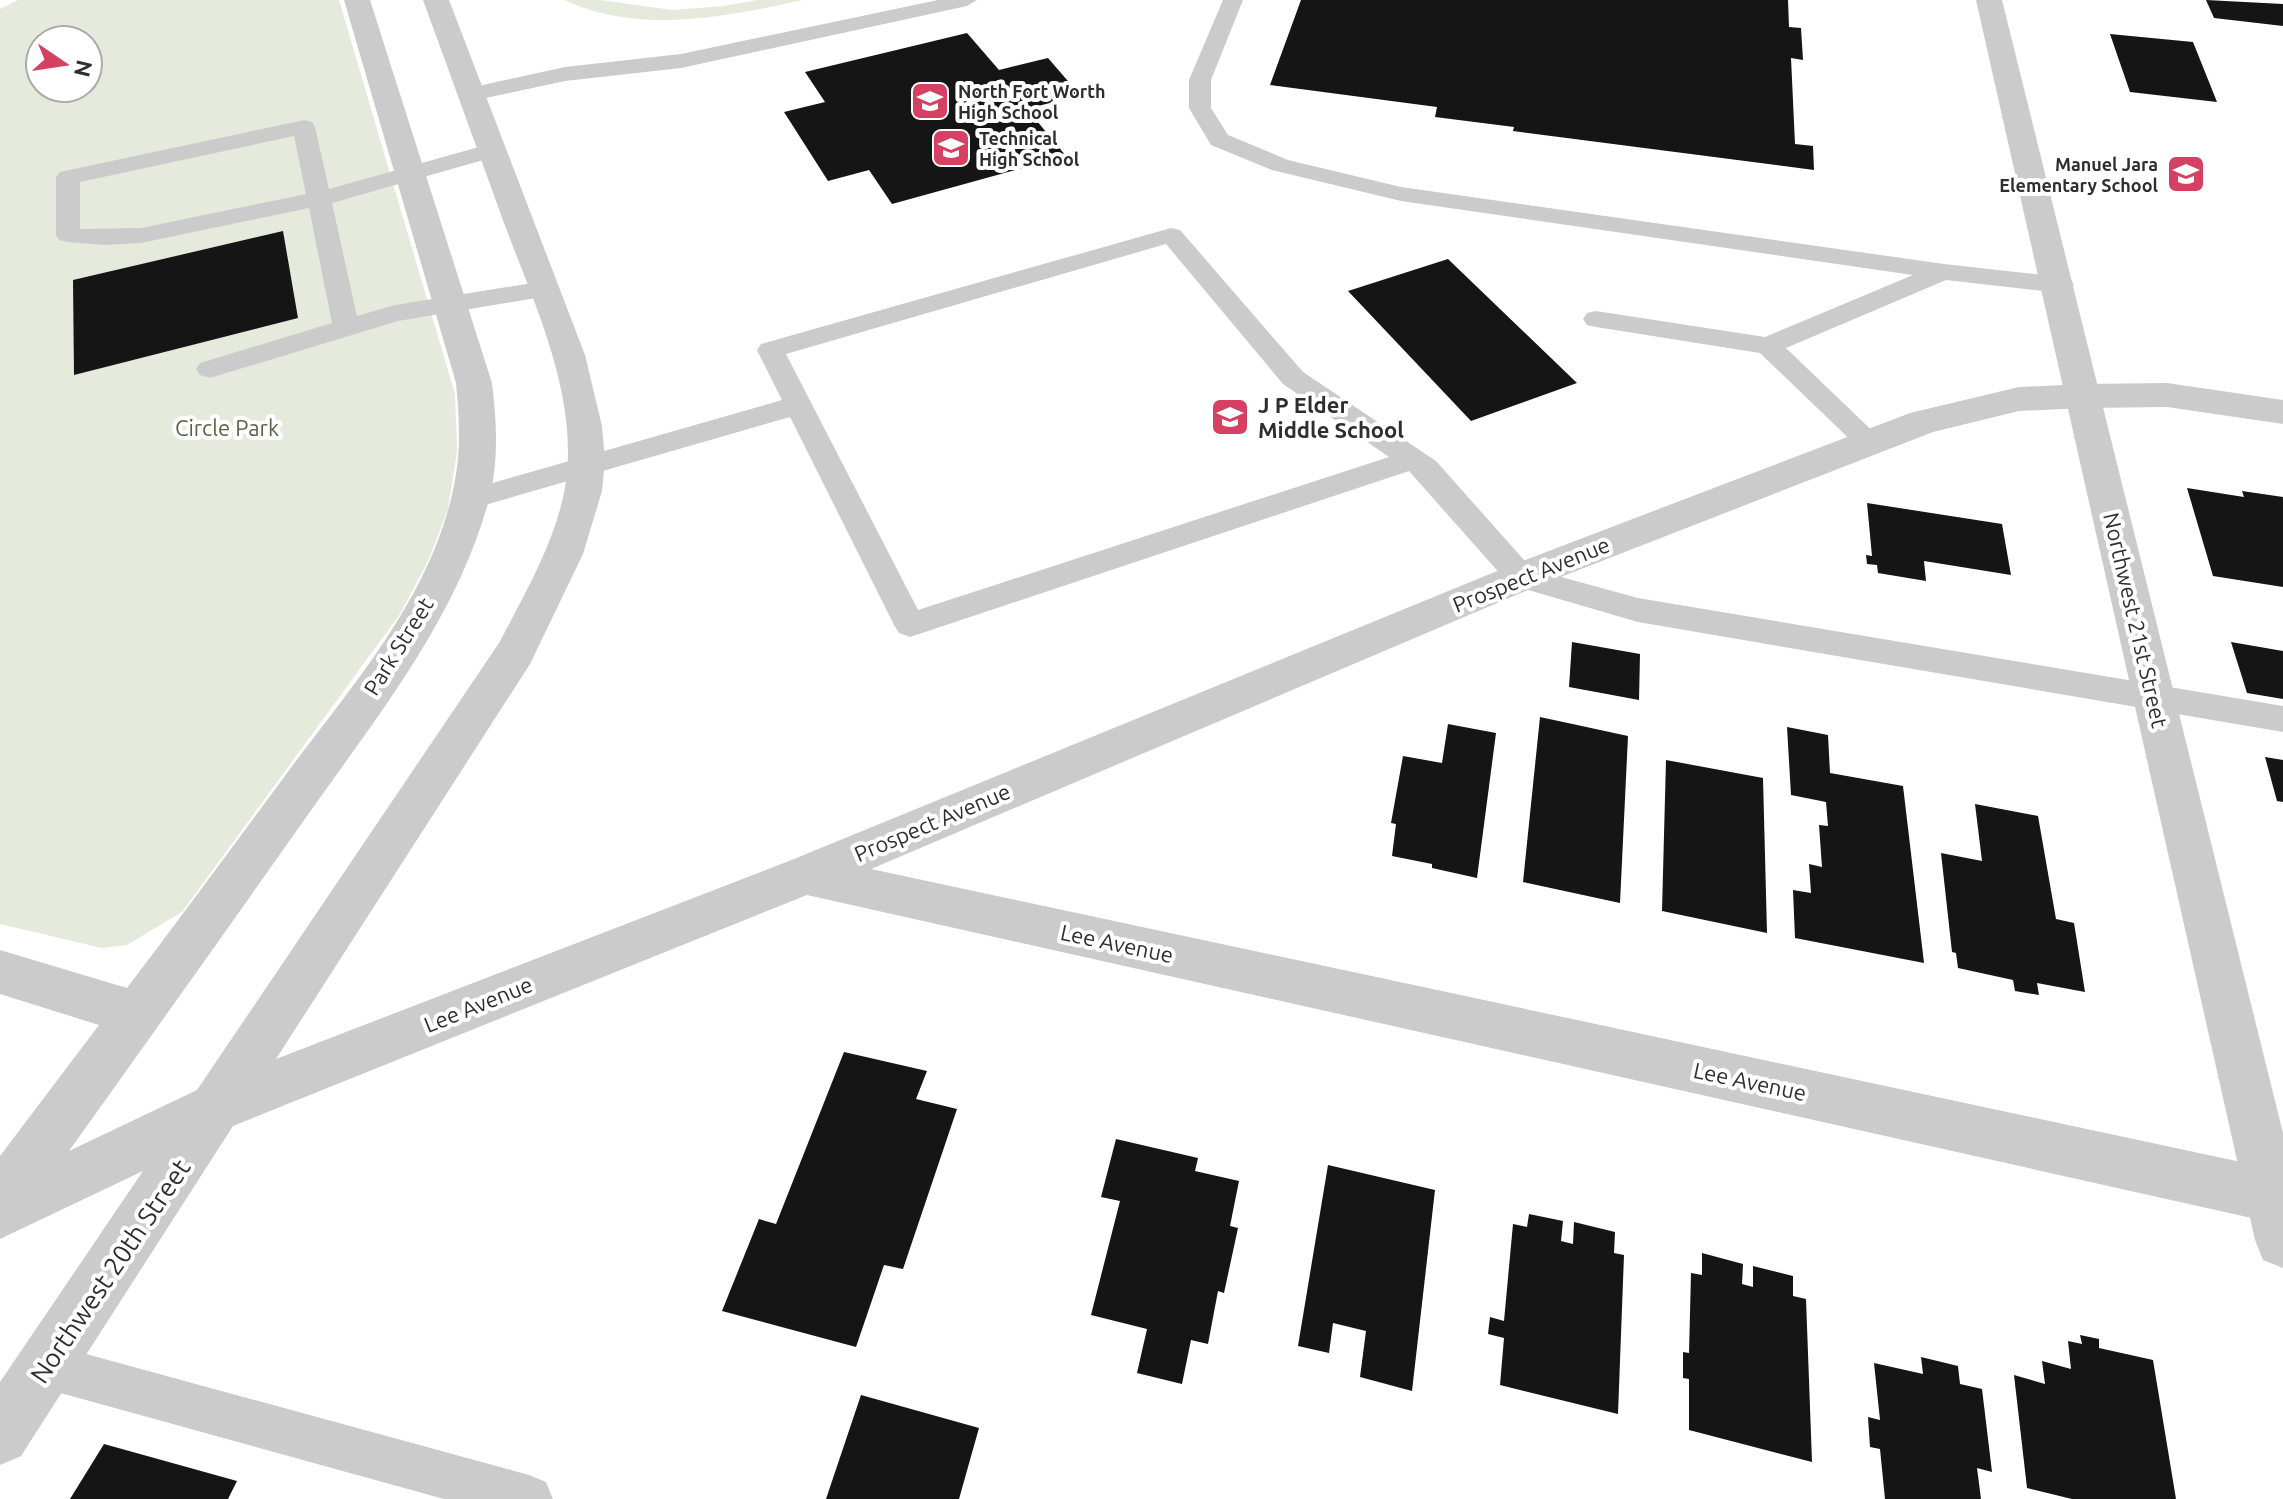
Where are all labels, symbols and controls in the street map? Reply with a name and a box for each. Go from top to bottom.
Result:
north arrow [24,24,104,104]
text: N [70,58,98,79]
school or university icon: North Fort Worth High School [909,80,951,122]
place label: North Fort Worth High School [958,81,1105,122]
school or university icon: Technical High School [930,127,972,169]
place label: Technical High School [979,128,1080,169]
school or university icon: Manuel Jara Elementary School [2165,153,2207,195]
place label: Manuel Jara Elementary School [1999,154,2159,195]
place label: J P Elder Middle School [1258,392,1404,442]
school or university icon: J P Elder Middle School [1209,396,1251,438]
park label: Circle Park [175,415,279,440]
street label: Northwest 21st Street [2099,510,2173,730]
street label: Prospect Avenue [1449,531,1613,617]
street label: Park Street [358,592,438,699]
street label: Prospect Avenue [850,778,1014,866]
street label: Lee Avenue [1058,919,1176,967]
street label: Lee Avenue [420,971,536,1037]
street label: Lee Avenue [1691,1057,1809,1105]
street label: Northwest 20th Street [24,1154,196,1388]

